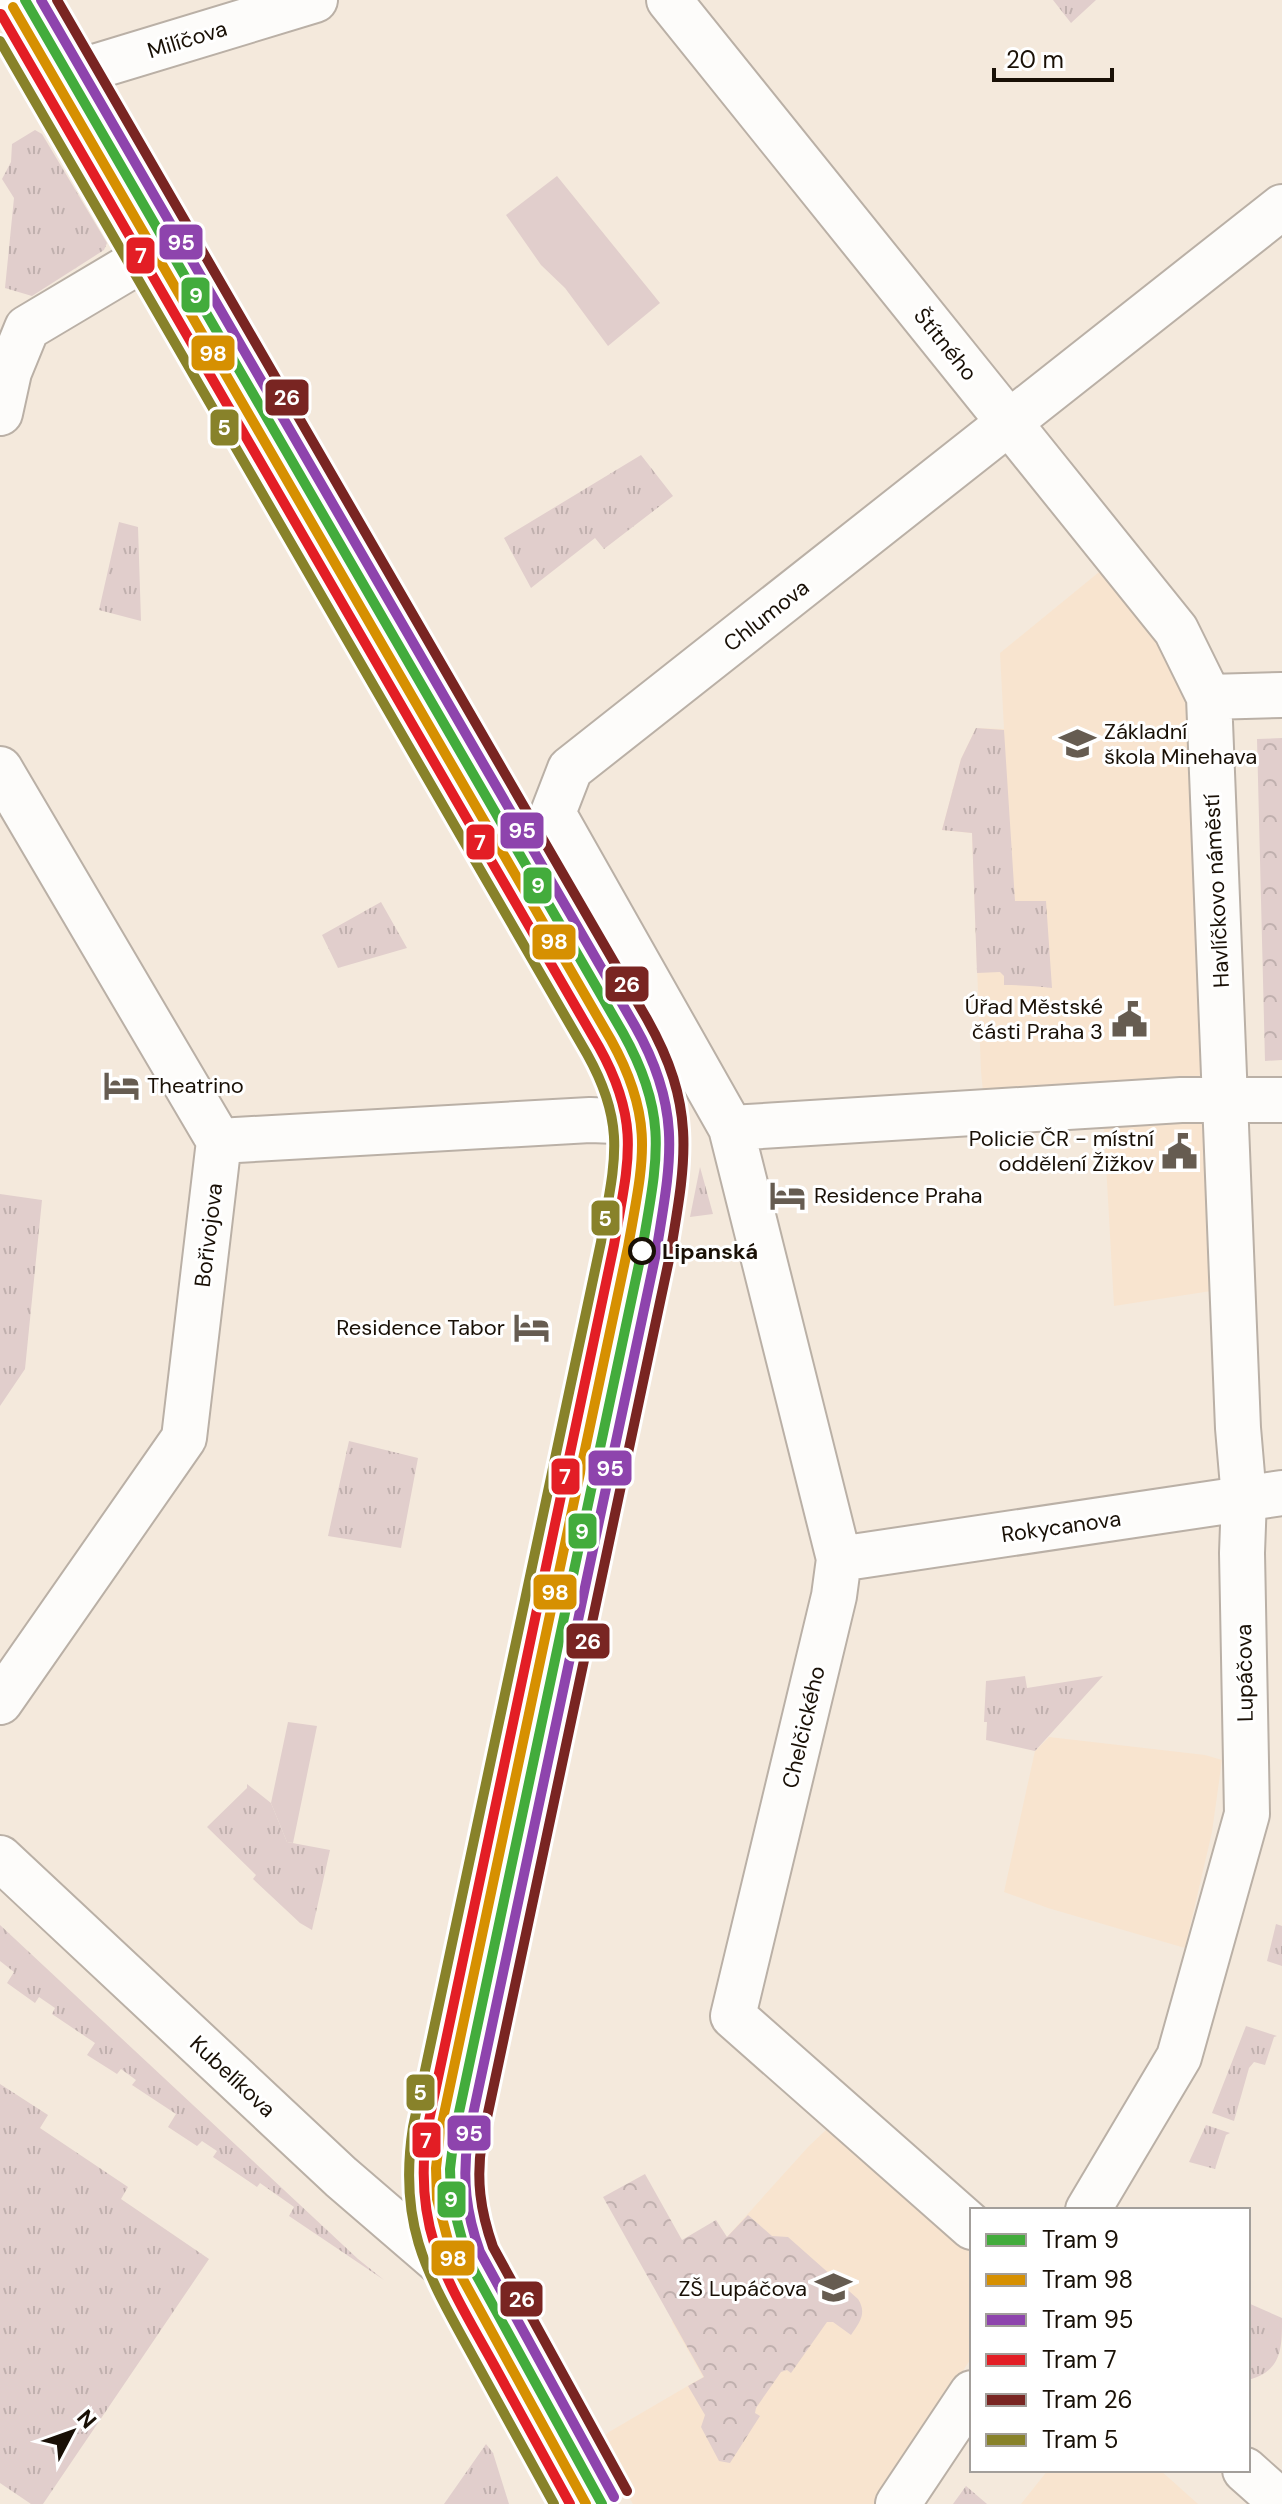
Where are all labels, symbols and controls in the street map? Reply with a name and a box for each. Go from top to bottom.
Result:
street label: Milíčova [144,14,230,65]
scale bar [994,32,1112,82]
text: 20 m [1006,44,1064,75]
line badge: 95 [158,223,204,261]
text: 95 [167,228,195,257]
line badge: 7 [125,236,156,275]
text: 7 [135,241,147,270]
line badge: 9 [180,276,211,314]
text: 9 [189,281,203,310]
street label: Štítného [907,302,984,387]
line badge: 98 [190,334,236,372]
text: 98 [199,339,227,368]
line badge: 26 [264,378,310,417]
text: 26 [274,383,300,412]
line badge: 5 [209,408,240,447]
text: 5 [217,413,231,442]
street label: Chlumova [718,573,815,658]
place label: Základní škola Minehava [1104,717,1257,771]
school or university icon: Základní škola Minehava [1059,725,1097,763]
street label: Havlíčkovo náměstí [1197,793,1236,989]
line badge: 95 [499,811,545,850]
text: 95 [508,816,536,845]
line badge: 7 [465,823,496,861]
text: 7 [474,828,486,857]
line badge: 9 [522,866,553,905]
text: 9 [531,871,545,900]
line badge: 98 [531,923,577,961]
text: 98 [540,927,568,956]
line badge: 26 [604,965,650,1003]
text: 26 [614,970,640,999]
place label: Úřad Městské části Praha 3 [965,992,1103,1046]
public building icon: Úřad Městské části Praha 3 [1110,1000,1148,1038]
hotel icon: Theatrino [102,1066,140,1104]
place label: Theatrino [147,1071,244,1100]
place label: Policie ČR - místní oddělení Žižkov [969,1124,1154,1178]
public building icon: Policie ČR - místní oddělení Žižkov [1161,1132,1199,1170]
hotel icon: Residence Praha [769,1176,807,1214]
street label: Bořivojova [188,1181,229,1289]
place label: Residence Praha [814,1181,983,1210]
line badge: 5 [590,1199,621,1237]
text: 5 [598,1204,612,1233]
place label: Lipanská [662,1237,758,1266]
marker: Lipanská [629,1238,655,1264]
hotel icon: Residence Tabor [512,1308,550,1346]
place label: Residence Tabor [336,1313,505,1342]
line badge: 95 [587,1449,633,1487]
text: 95 [596,1454,624,1483]
line badge: 7 [550,1457,581,1496]
text: 7 [559,1462,571,1491]
street label: Rokycanova [999,1504,1123,1549]
line badge: 9 [567,1512,598,1550]
text: 9 [575,1517,589,1546]
line badge: 98 [532,1573,578,1611]
text: 98 [541,1578,569,1607]
line badge: 26 [565,1622,611,1660]
street label: Lupáčova [1229,1624,1260,1722]
text: 26 [575,1627,601,1656]
street label: Chelčického [775,1663,832,1791]
street label: Kubelíkova [184,2029,282,2123]
line badge: 5 [405,2073,436,2112]
text: 5 [413,2078,427,2107]
line badge: 95 [446,2114,492,2152]
text: 95 [455,2119,483,2148]
line badge: 7 [411,2121,442,2159]
text: 7 [420,2126,432,2155]
line badge: 9 [436,2180,467,2219]
text: 9 [444,2185,458,2214]
legend [970,2208,1250,2472]
text: Tram 9 [1042,2224,1119,2255]
line badge: 98 [430,2239,476,2277]
text: 98 [439,2244,467,2273]
text: Tram 98 [1042,2264,1133,2295]
school or university icon: ZŠ Lupáčova [814,2269,852,2307]
place label: ZŠ Lupáčova [678,2274,807,2303]
line badge: 26 [499,2280,544,2318]
text: 26 [509,2285,535,2314]
text: Tram 95 [1042,2304,1134,2335]
text: Tram 7 [1042,2344,1117,2375]
text: Tram 26 [1042,2384,1133,2415]
north arrow [32,2392,112,2472]
text: N [71,2404,103,2435]
text: Tram 5 [1042,2424,1118,2455]

